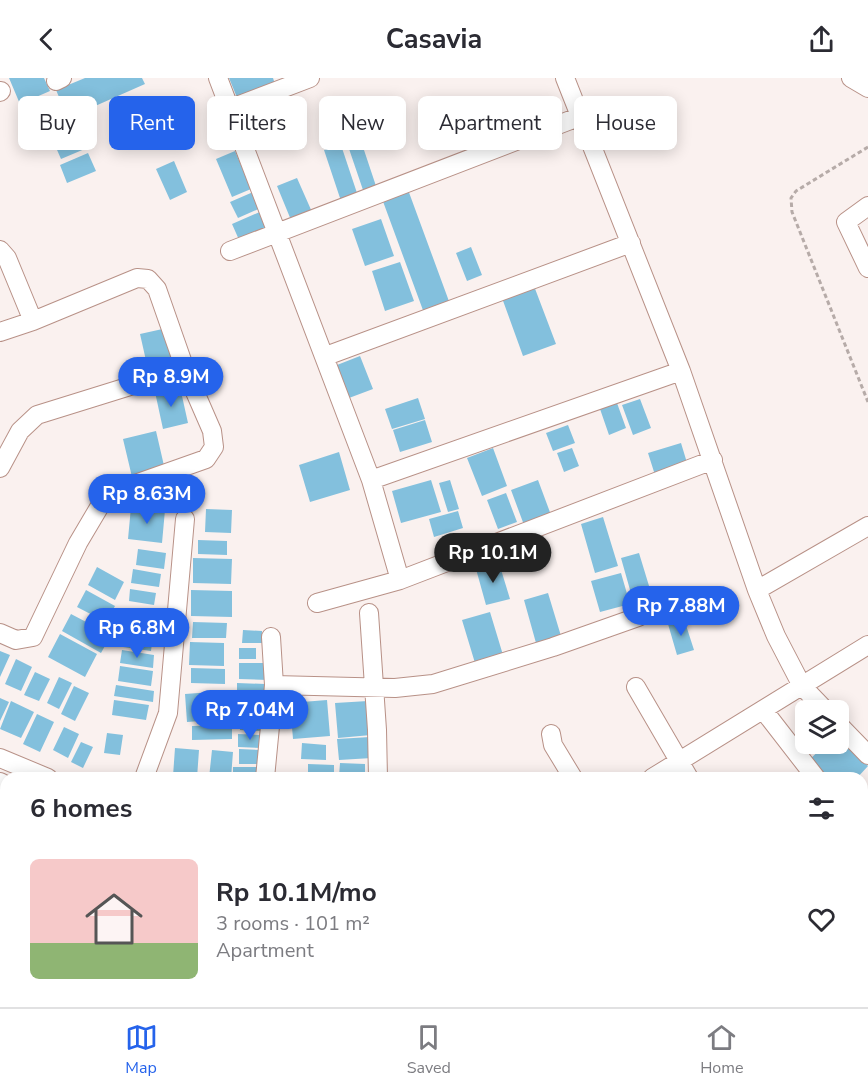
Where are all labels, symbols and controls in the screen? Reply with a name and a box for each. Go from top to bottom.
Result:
text: Casavia [386,21,482,58]
icon: back [30,23,63,56]
icon: share [805,23,838,56]
chip: Buy [18,96,97,150]
chip: Rent [109,96,195,150]
chip: Filters [207,96,307,150]
chip: New [319,96,406,150]
chip: Apartment [418,96,562,150]
chip: House [574,96,677,150]
pin: Rp 8.9M [116,357,226,408]
text: Rp 8.9M [132,363,210,390]
pin: Rp 8.63M [85,474,209,525]
text: Rp 8.63M [102,480,192,507]
pin: Rp 10.1M [431,533,555,584]
text: Rp 10.1M [448,539,538,566]
pin: Rp 7.88M [619,586,743,637]
text: Rp 7.88M [636,592,726,619]
pin: Rp 6.8M [82,608,192,659]
text: Rp 6.8M [98,614,176,641]
pin: Rp 7.04M [188,690,312,741]
text: Rp 7.04M [205,696,295,723]
map controls [795,700,849,754]
button: layers [795,700,849,754]
text: 6 homes [30,791,132,826]
icon: filters [805,792,838,825]
text: Rp 10.1M/mo [216,875,377,910]
icon: home [78,883,150,955]
icon: heart [805,903,838,936]
text: 3 rooms · 101 m² [216,910,370,937]
text: Apartment [216,937,314,964]
tab: Map [125,1021,158,1079]
tab: Saved [407,1021,451,1079]
tab: Home [700,1021,743,1079]

